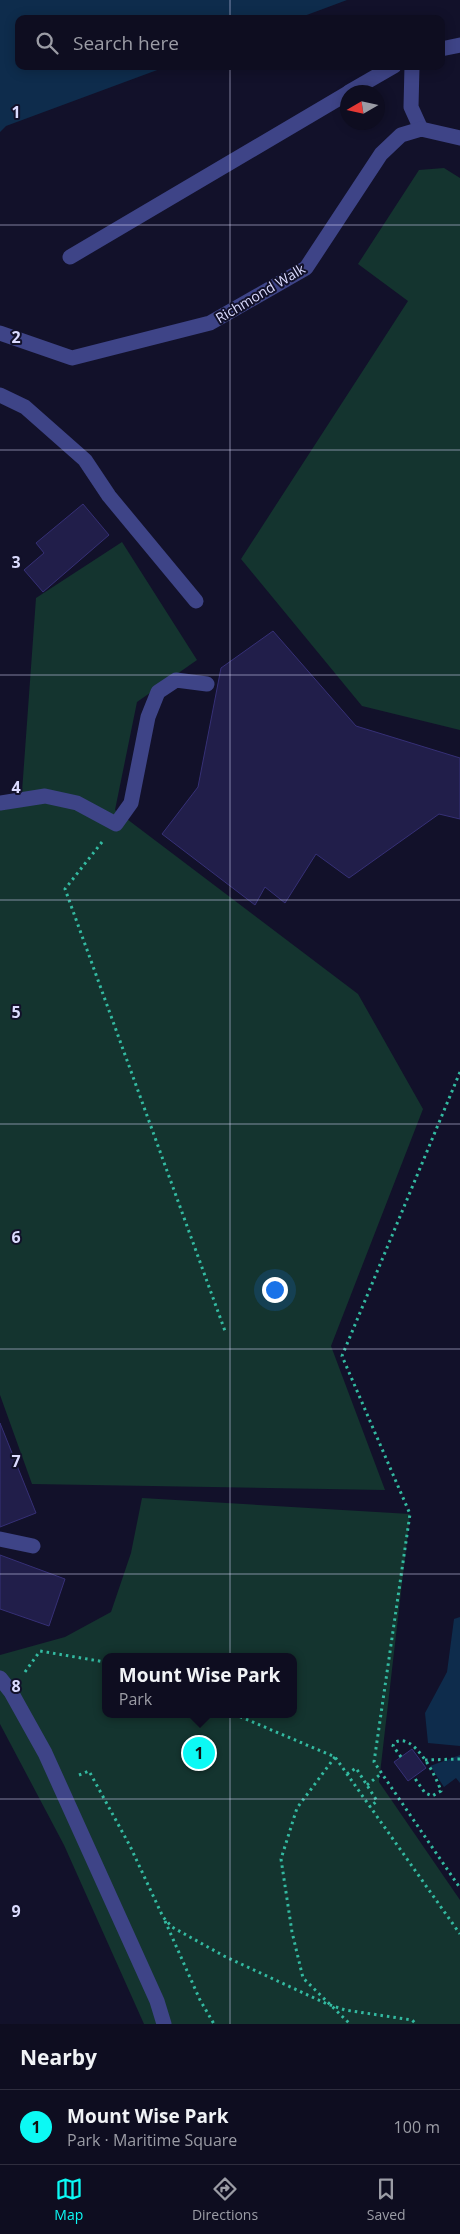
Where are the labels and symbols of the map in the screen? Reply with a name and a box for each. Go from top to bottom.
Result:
north arrow [340,85,385,130]
text: 1 [11,101,21,123]
street label: Richmond Walk [212,258,309,327]
text: 2 [11,326,21,348]
text: 3 [11,551,21,573]
text: 4 [11,776,21,798]
text: 5 [11,1001,21,1023]
text: 6 [11,1226,21,1248]
your location [262,1277,288,1303]
text: 7 [11,1450,21,1472]
text: 8 [11,1675,21,1697]
pin: 1 [183,1734,215,1772]
text: 9 [11,1900,21,1922]

